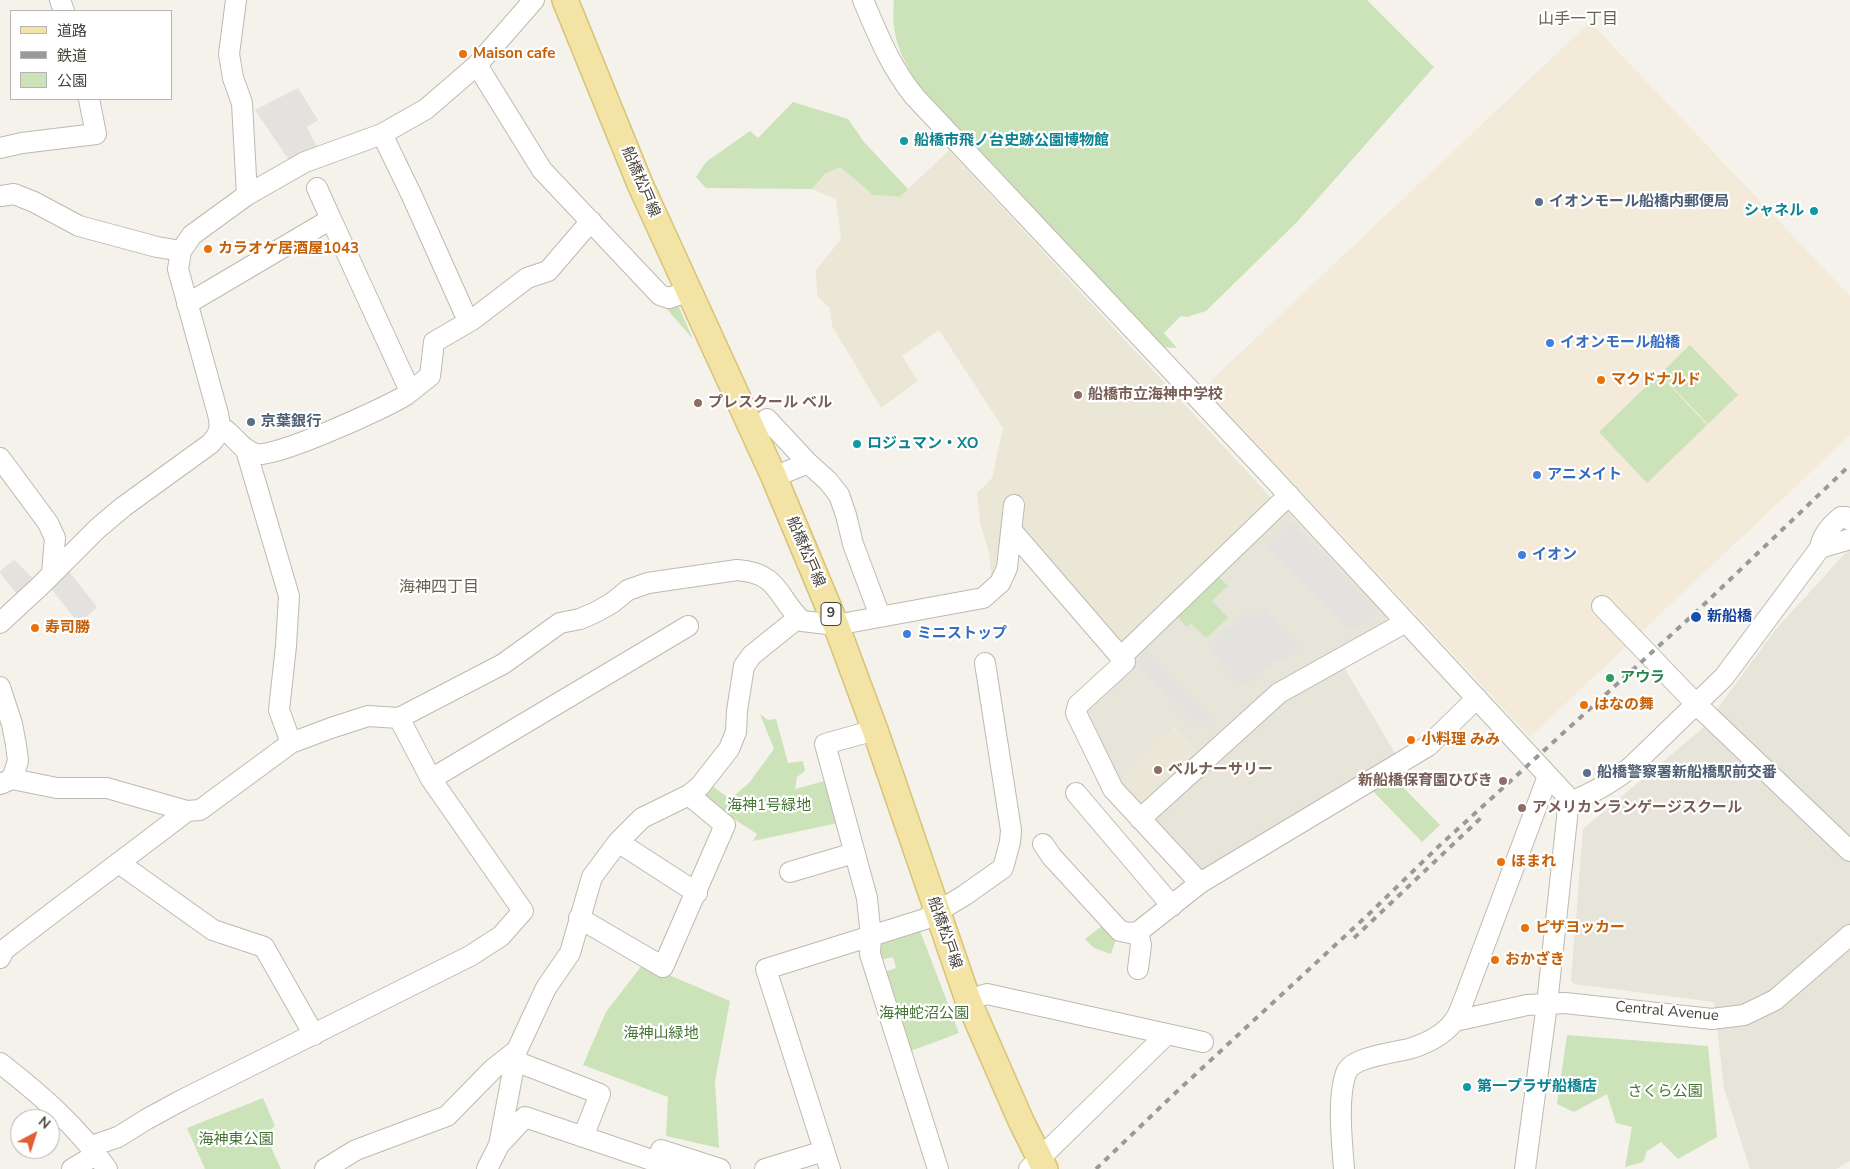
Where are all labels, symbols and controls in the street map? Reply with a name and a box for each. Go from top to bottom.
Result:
legend [10,10,172,100]
district label: 山手一丁目 [1538,10,1618,30]
text: 道路 [57,21,87,41]
place label: Maison cafe [473,45,555,63]
text: 鉄道 [57,46,87,66]
marker: Maison cafe [457,48,469,60]
text: 公園 [57,71,87,91]
place label: 船橋市飛ノ台史跡公園博物館 [914,132,1109,150]
marker: 船橋市飛ノ台史跡公園博物館 [898,135,910,147]
street label: 船橋松戸線 [617,144,663,220]
place label: イオンモール船橋内郵便局 [1549,193,1729,211]
marker: イオンモール船橋内郵便局 [1533,196,1545,208]
place label: シャネル [1744,202,1804,220]
marker: シャネル [1808,205,1820,217]
place label: カラオケ居酒屋1043 [218,240,359,258]
marker: カラオケ居酒屋1043 [202,243,214,255]
place label: イオンモール船橋 [1560,334,1680,352]
marker: イオンモール船橋 [1544,337,1556,349]
place label: マクドナルド [1611,371,1701,389]
marker: マクドナルド [1595,374,1607,386]
place label: 船橋市立海神中学校 [1088,386,1223,404]
marker: 船橋市立海神中学校 [1072,389,1084,401]
place label: プレスクール ベル [708,394,832,412]
marker: プレスクール ベル [692,397,704,409]
place label: 京葉銀行 [261,413,321,431]
marker: 京葉銀行 [245,416,257,428]
place label: ロジュマン・XO [867,435,978,453]
marker: ロジュマン・XO [851,438,863,450]
place label: アニメイト [1547,466,1622,484]
marker: アニメイト [1531,469,1543,481]
street label: 船橋松戸線 [782,514,828,590]
place label: イオン [1532,546,1577,564]
marker: イオン [1516,549,1528,561]
district label: 海神四丁目 [399,578,479,598]
road number: 9 [821,602,841,626]
place label: 新船橋 [1707,608,1752,626]
marker: 新船橋 [1689,610,1703,624]
place label: 寿司勝 [45,619,90,637]
marker: 寿司勝 [29,622,41,634]
place label: ミニストップ [917,625,1007,643]
marker: ミニストップ [901,628,913,640]
place label: アウラ [1620,669,1665,687]
marker: アウラ [1604,672,1616,684]
place label: はなの舞 [1594,696,1654,714]
marker: はなの舞 [1578,699,1590,711]
place label: 小料理 みみ [1421,731,1500,749]
marker: 小料理 みみ [1405,734,1417,746]
place label: ベルナーサリー [1168,761,1273,779]
marker: ベルナーサリー [1152,764,1164,776]
place label: 船橋警察署新船橋駅前交番 [1597,764,1777,782]
marker: 船橋警察署新船橋駅前交番 [1581,767,1593,779]
place label: 新船橋保育園ひびき [1358,772,1493,790]
marker: 新船橋保育園ひびき [1497,775,1509,787]
park label: 海神1号緑地 [727,797,811,815]
place label: アメリカンランゲージスクール [1532,799,1742,817]
marker: アメリカンランゲージスクール [1516,802,1528,814]
place label: ほまれ [1511,853,1556,871]
marker: ほまれ [1495,856,1507,868]
street label: 船橋松戸線 [923,895,965,971]
place label: ピザヨッカー [1535,919,1625,937]
marker: ピザヨッカー [1519,922,1531,934]
place label: おかざき [1505,951,1565,969]
marker: おかざき [1489,954,1501,966]
street label: Central Avenue [1614,999,1720,1025]
park label: 海神蛇沼公園 [879,1005,969,1023]
park label: 海神山緑地 [624,1025,698,1043]
place label: 第一プラザ船橋店 [1477,1078,1597,1096]
marker: 第一プラザ船橋店 [1461,1081,1473,1093]
park label: さくら公園 [1628,1083,1702,1101]
north arrow [10,1109,60,1159]
text: N [34,1112,54,1134]
park label: 海神東公園 [199,1131,273,1149]

